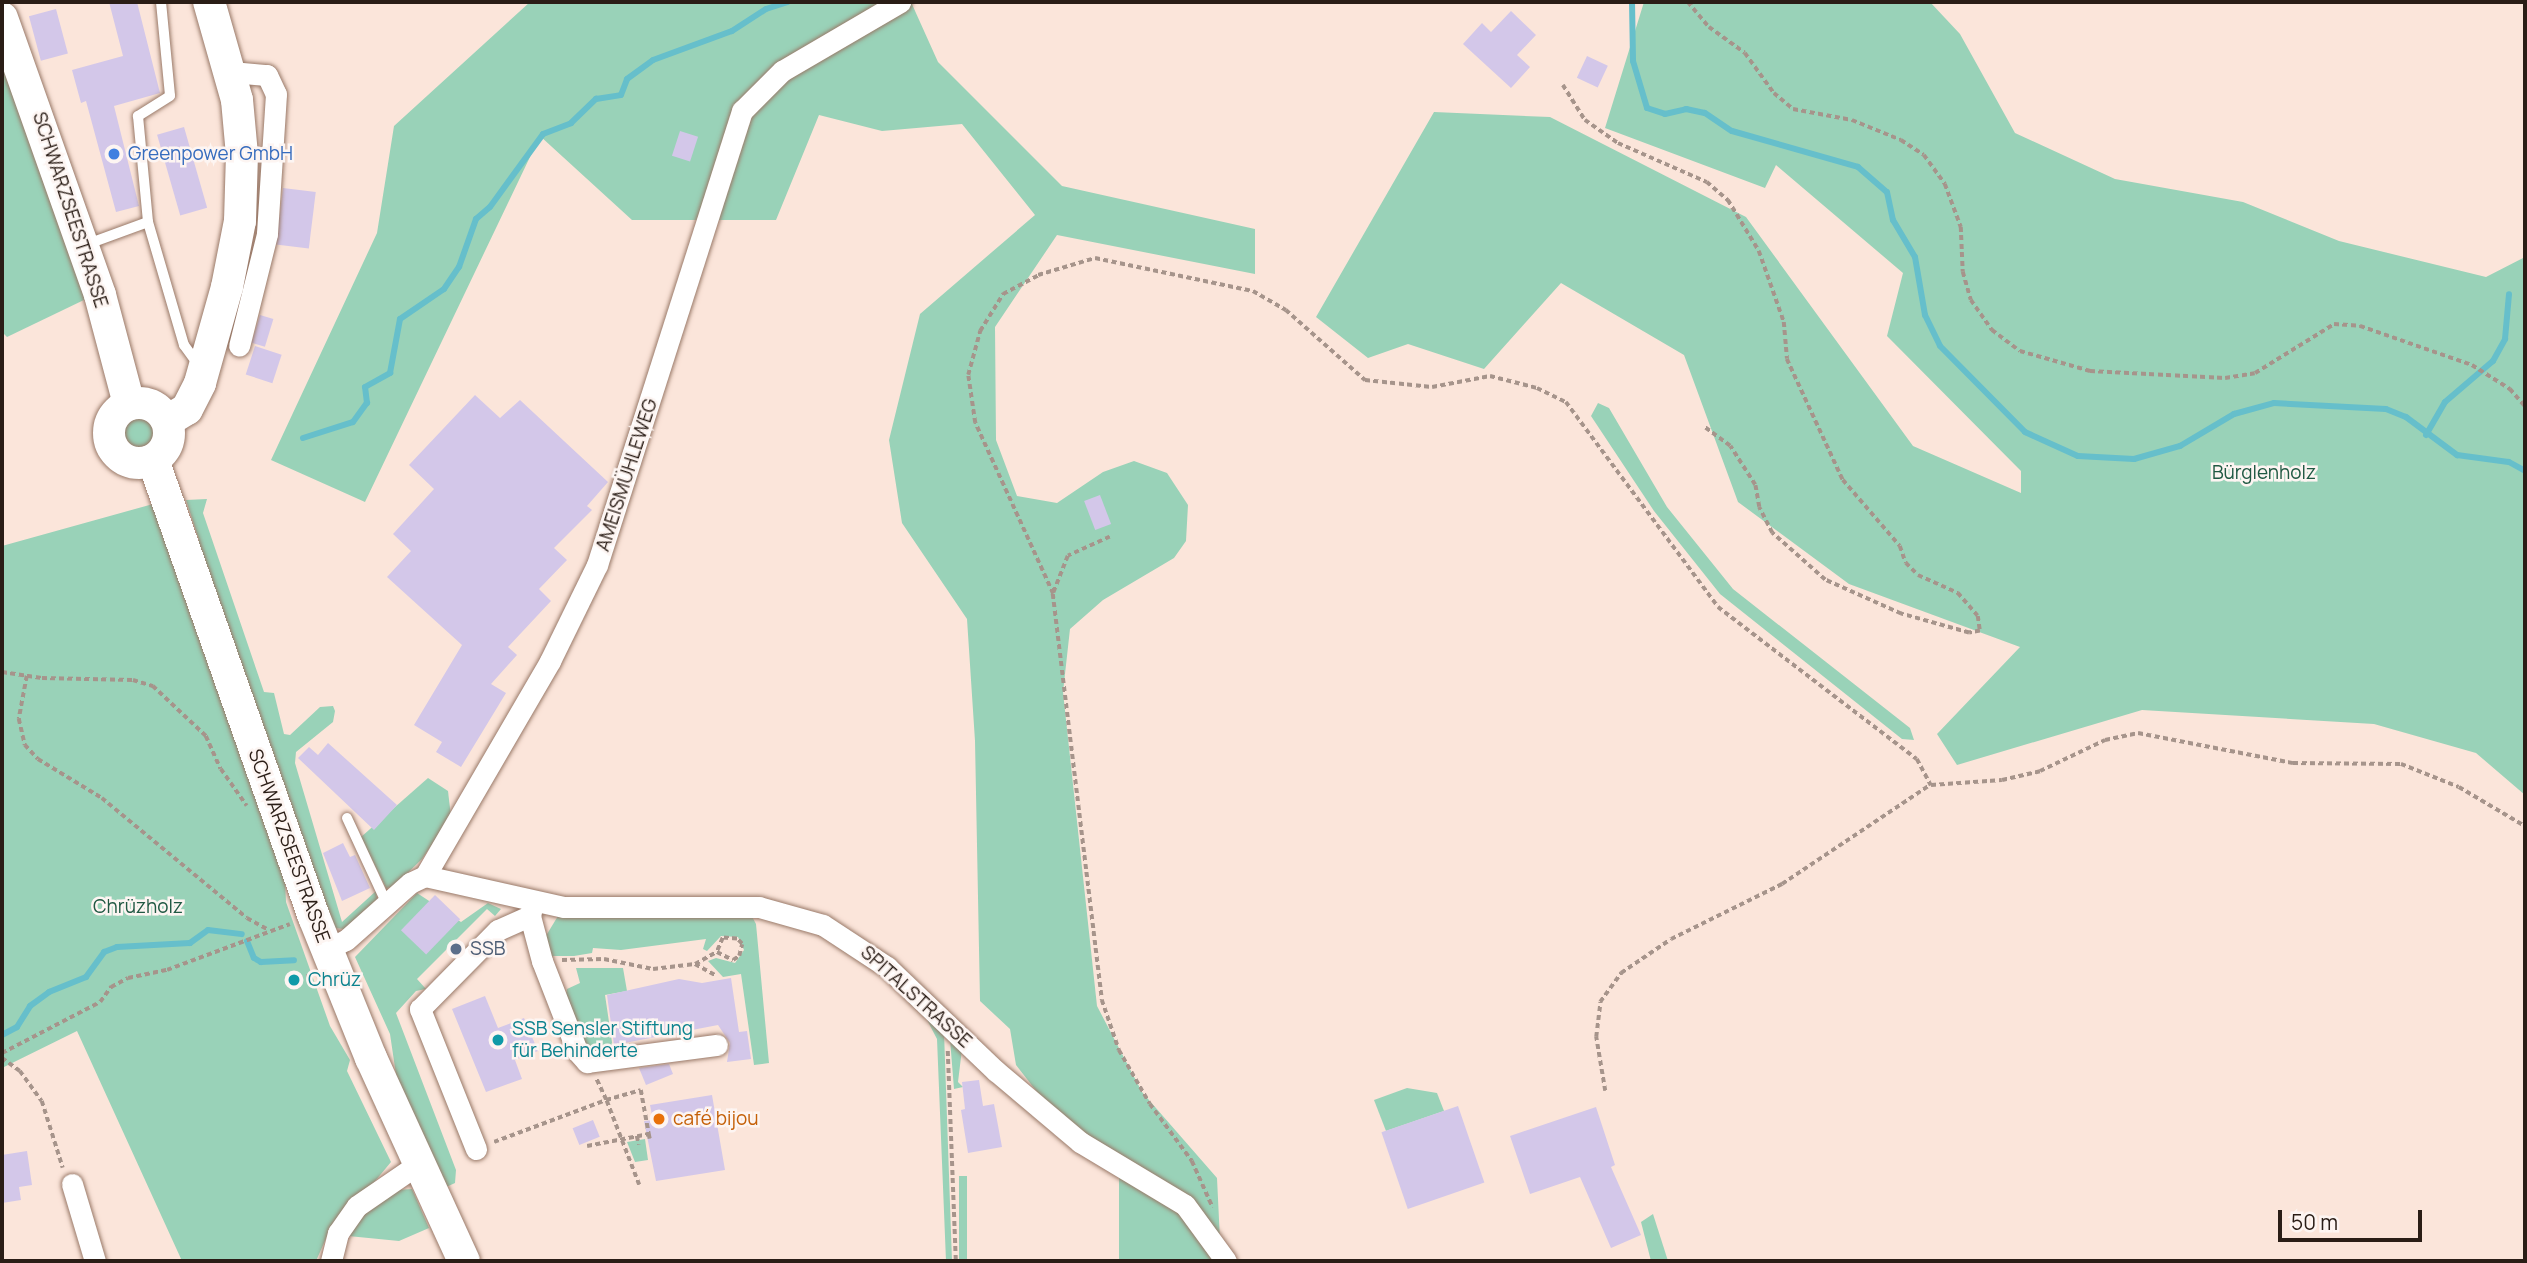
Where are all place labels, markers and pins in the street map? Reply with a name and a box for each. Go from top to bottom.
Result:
place label: Greenpower GmbH [128,143,293,165]
marker: Greenpower GmbH [106,146,122,162]
place label: SSB [470,938,505,960]
marker: SSB [448,941,464,957]
place label: Chrüz [308,969,361,991]
marker: Chrüz [286,972,302,988]
place label: SSB Sensler Stiftung für Behinderte [512,1018,693,1062]
marker: SSB Sensler Stiftung für Behinderte [490,1032,506,1048]
place label: café bijou [673,1108,759,1130]
marker: café bijou [651,1111,667,1127]

